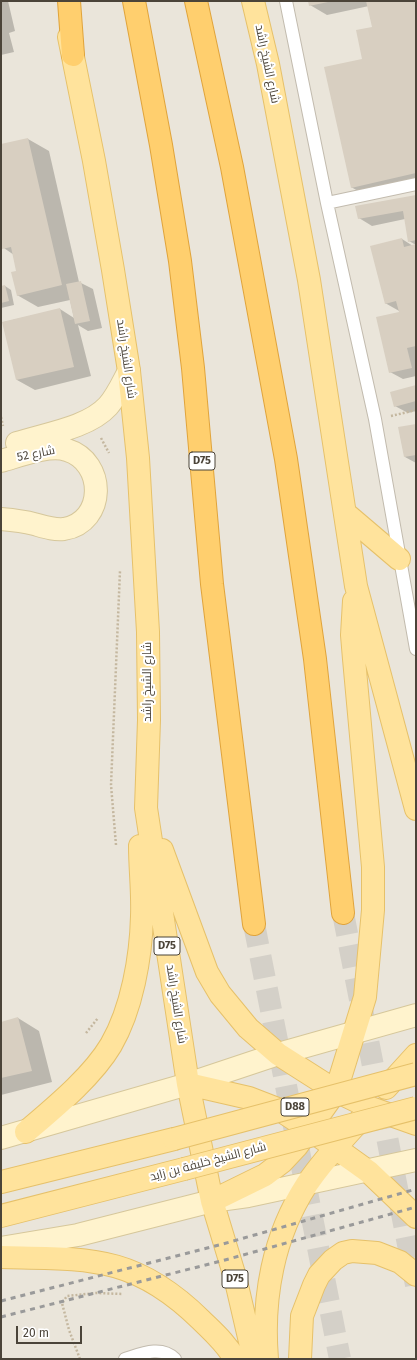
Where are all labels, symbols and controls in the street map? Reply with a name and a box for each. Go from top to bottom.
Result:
street label: شارع الشيخ راشد [252,23,282,105]
street label: شارع الشيخ راشد [113,318,139,400]
street label: شارع 52 [16,443,56,465]
road number: D75 [189,452,215,470]
street label: شارع الشيخ راشد [141,642,155,722]
road number: D75 [154,937,180,955]
street label: شارع الشيخ راشد [163,963,189,1045]
road number: D88 [281,1098,309,1116]
street label: شارع الشيخ خليفة بن زايد [148,1140,268,1184]
road number: D75 [222,1270,248,1288]
scale bar [18,1318,84,1344]
text: 20 m [23,1326,49,1340]

